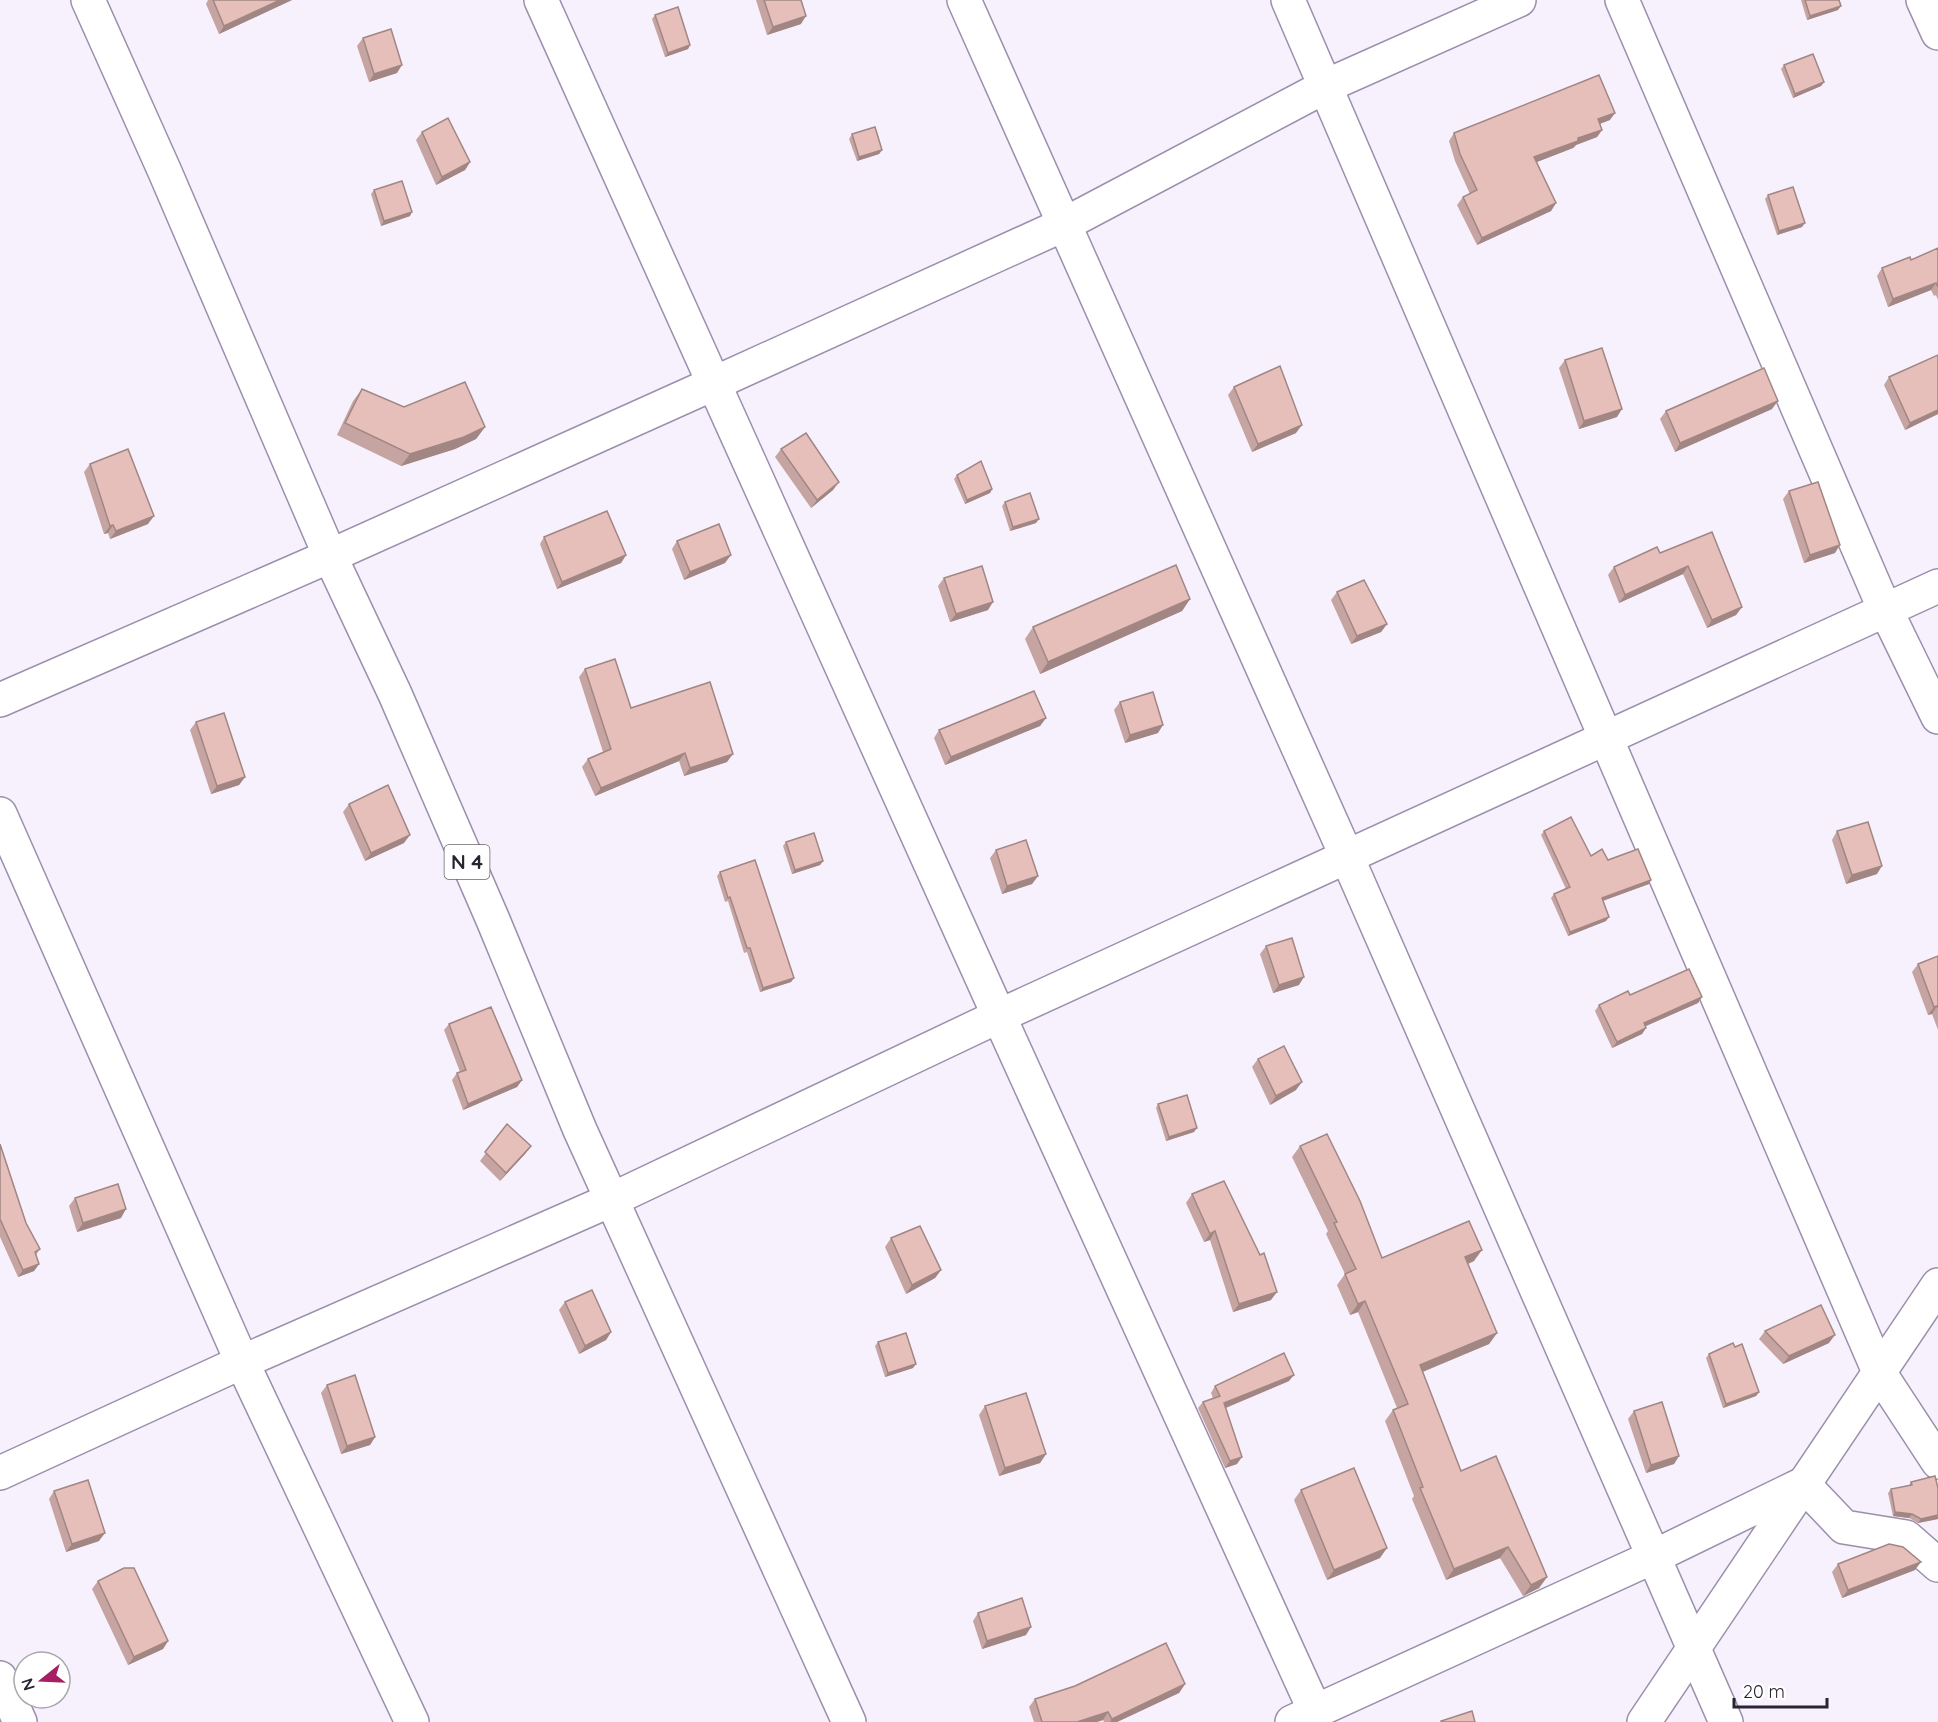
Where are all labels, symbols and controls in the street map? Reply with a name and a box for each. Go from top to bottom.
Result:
road number: N 4 [444,845,490,879]
north arrow [12,1650,72,1710]
scale bar [1734,1671,1827,1709]
text: N [16,1676,39,1693]
text: 20 m [1743,1680,1785,1703]

